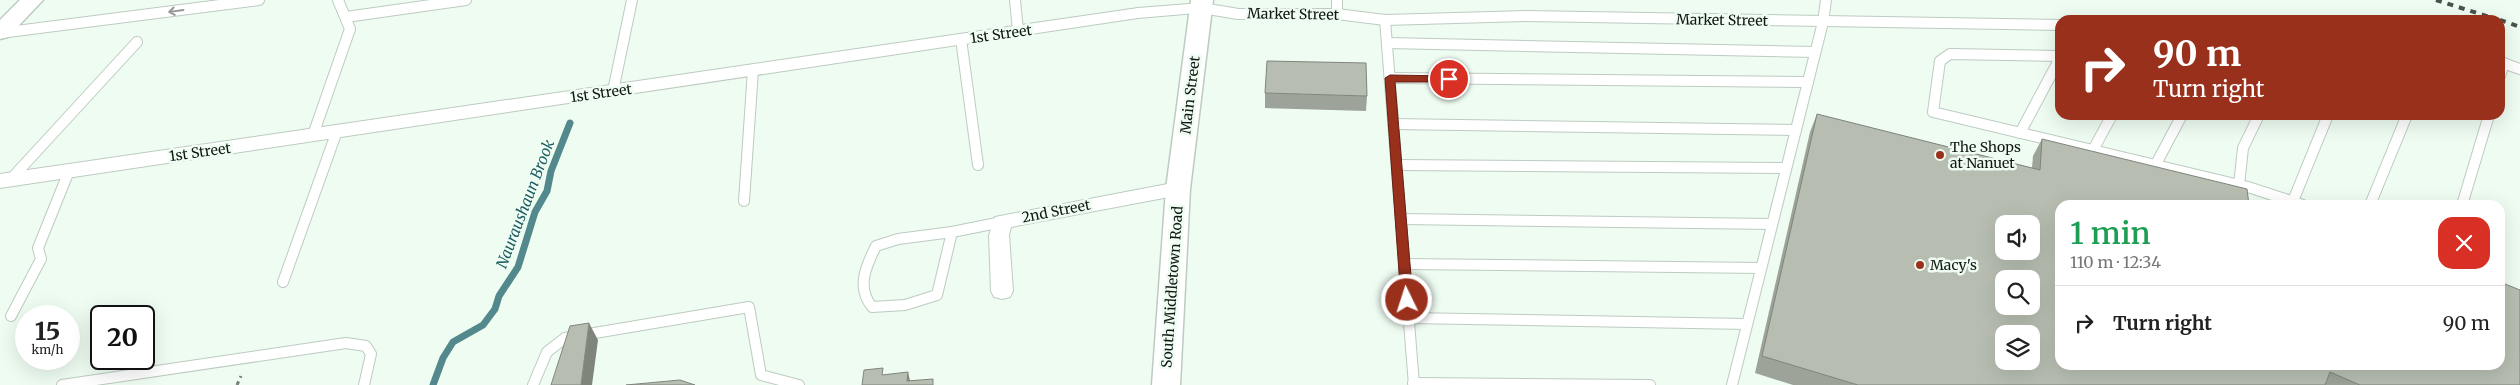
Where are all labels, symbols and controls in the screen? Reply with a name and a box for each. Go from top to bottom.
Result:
street label: Market Street [1247,4,1340,24]
one-way arrow [169,7,185,17]
street label: Market Street [1676,10,1769,30]
street label: 1st Street [969,21,1033,47]
text: 90 m [2153,32,2241,76]
icon: right [2070,35,2135,100]
street label: Main Street [1176,54,1204,135]
pin [1428,58,1470,100]
icon: arrive [1435,65,1463,93]
text: Turn right [2153,75,2264,103]
street label: 1st Street [569,80,633,106]
water label: Nauraushaun Brook [492,136,559,271]
place label: The Shops at Nanuet [1950,138,2021,172]
street label: 1st Street [168,139,232,165]
marker: The Shops at Nanuet [1934,149,1946,161]
street label: 2nd Street [1020,195,1092,226]
street label: South Middletown Road [1157,205,1187,369]
text: 1 min [2070,214,2151,252]
map controls [1995,215,2040,370]
button: sound [1995,215,2040,260]
button: close [2438,217,2490,269]
text: 110 m · 12:34 [2070,252,2161,272]
place label: Macy's [1930,256,1977,274]
marker: Macy's [1914,259,1926,271]
button: search [1995,270,2040,315]
position arrow [1380,273,1432,325]
speed limit sign: 20 [90,305,155,370]
icon: right [2070,309,2098,337]
text: Turn right [2113,311,2212,335]
text: 90 m [2443,311,2490,335]
text: 15 [35,315,60,347]
button: layers [1995,325,2040,370]
text: km/h [32,342,63,357]

